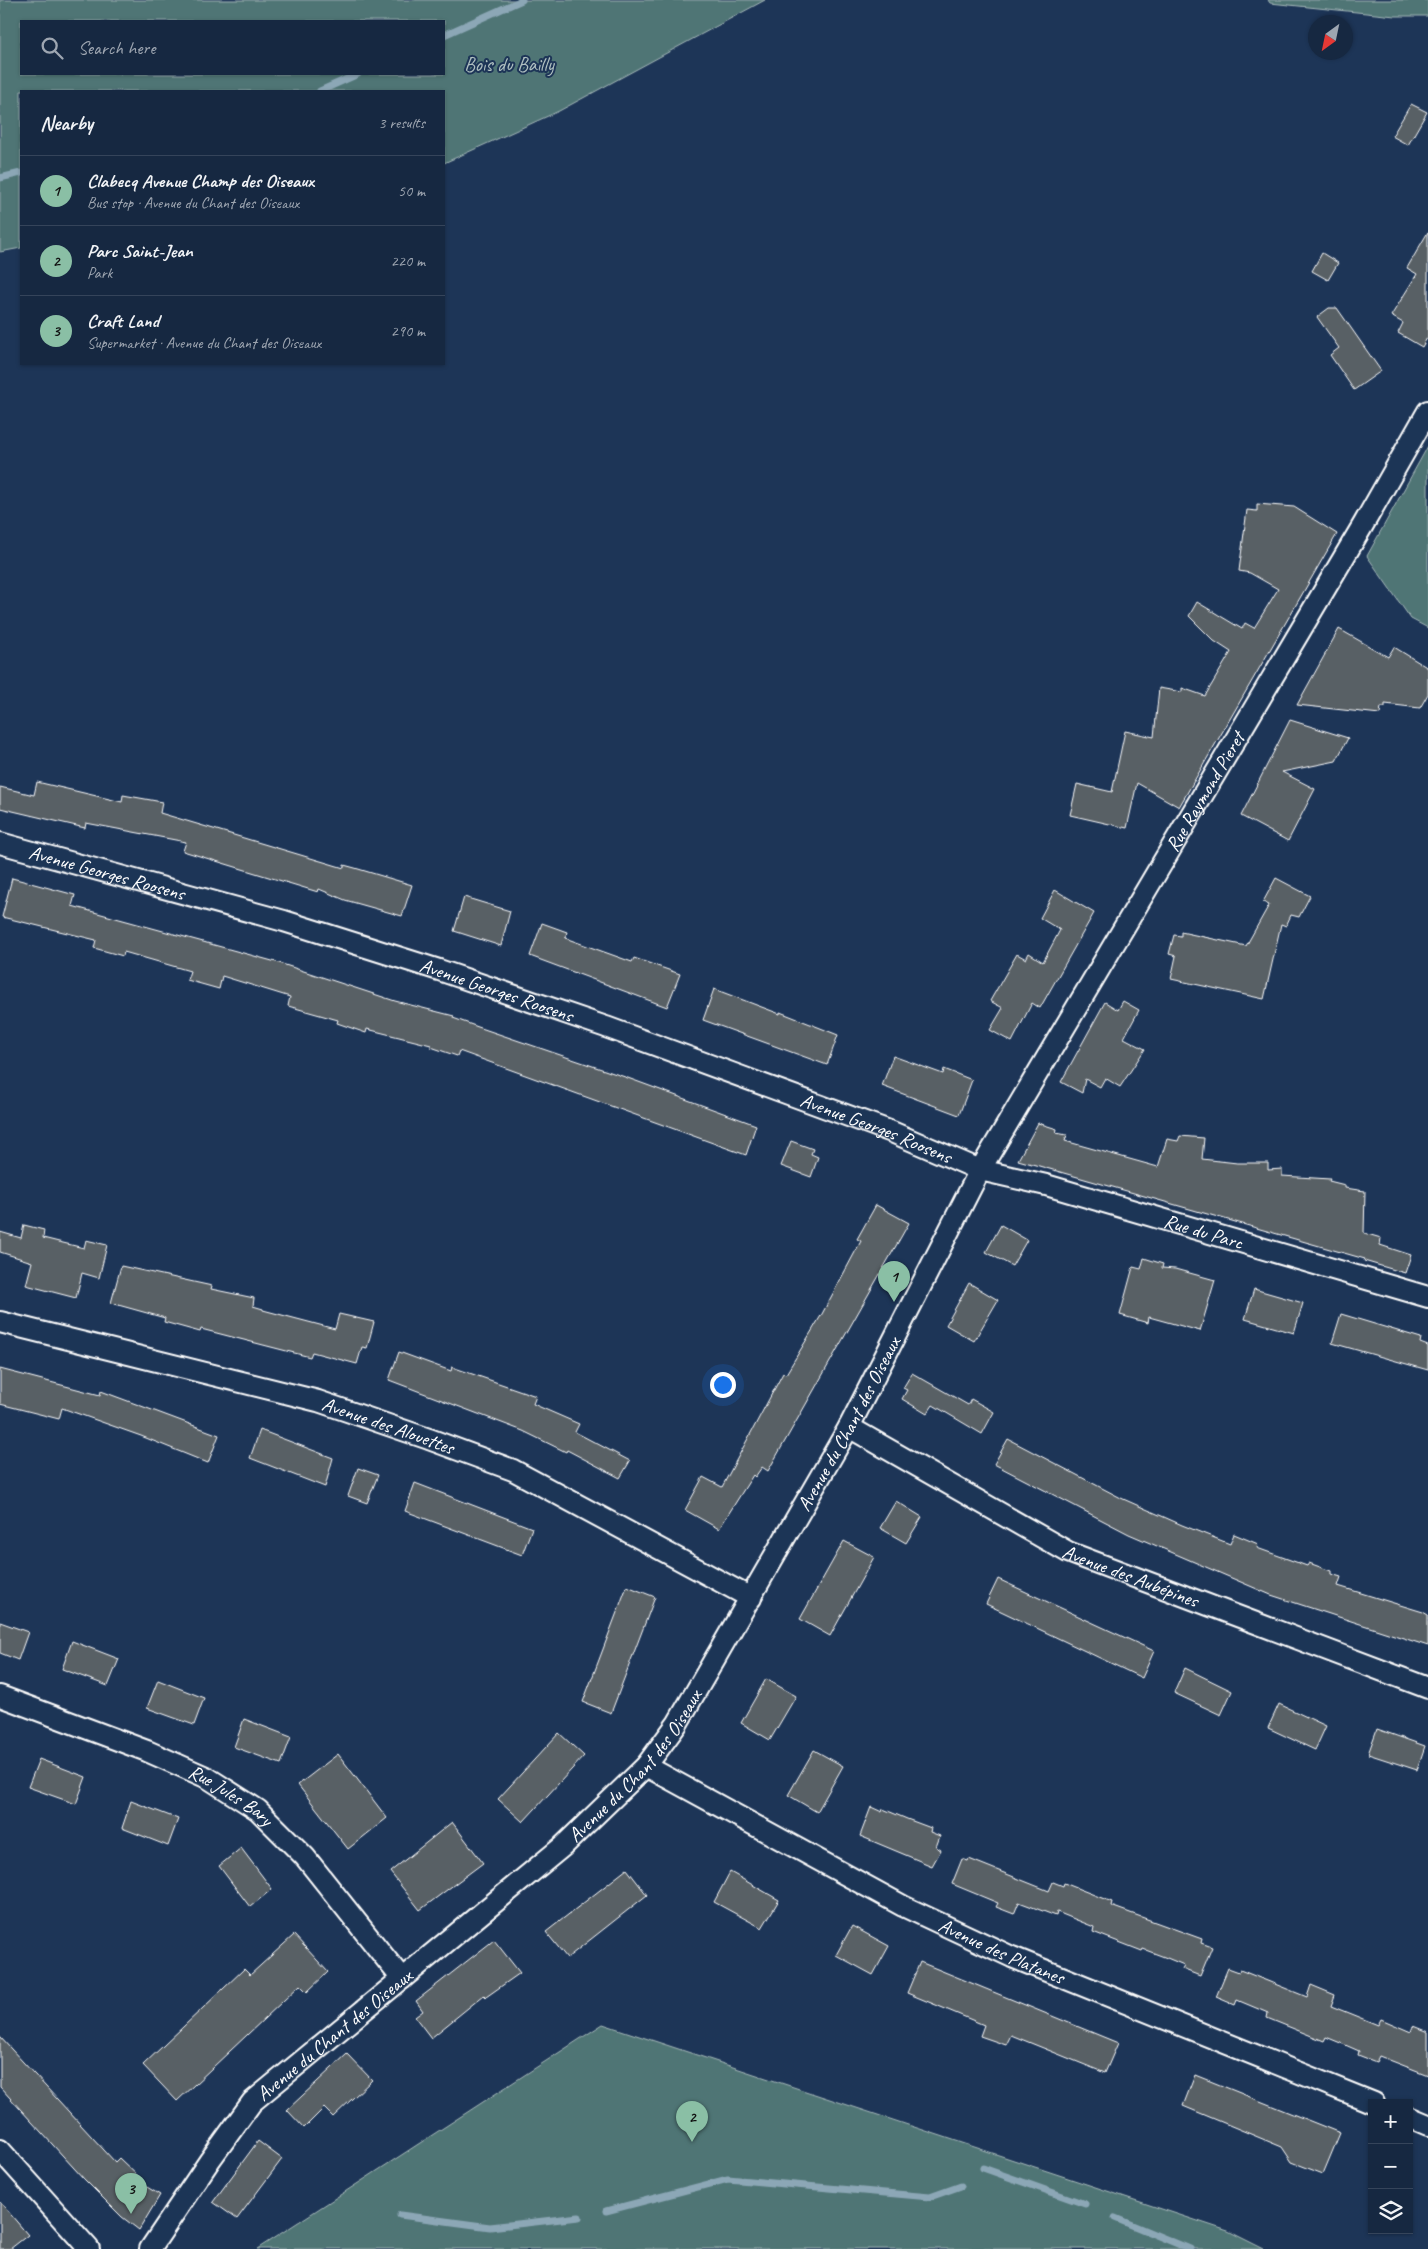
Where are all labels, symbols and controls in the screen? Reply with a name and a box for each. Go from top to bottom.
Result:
north arrow [1308,15,1353,60]
search box [20,20,445,75]
icon: search [38,34,66,62]
text: Search here [78,36,155,60]
park label: Bois du Bailly [464,52,555,77]
text: Nearby [40,110,93,136]
text: 3 results [378,113,425,133]
text: Clabecq Avenue Champ des Oiseaux [87,169,314,193]
text: 1 [52,181,60,201]
text: 50 m [398,181,425,201]
text: Bus stop · Avenue du Chant des Oiseaux [87,193,299,213]
text: Parc Saint-Jean [87,239,193,263]
text: 2 [52,251,60,271]
text: 220 m [391,251,425,271]
text: Park [87,263,112,283]
text: Craft Land [87,309,159,333]
text: 3 [52,321,60,341]
text: 290 m [391,321,425,341]
text: Supermarket · Avenue du Chant des Oiseaux [87,333,321,353]
street label: Rue Raymond Pieret [1160,724,1252,856]
street label: Avenue Georges Roosens [26,839,190,906]
street label: Avenue Georges Roosens [417,952,579,1028]
street label: Avenue Georges Roosens [797,1087,958,1170]
street label: Rue du Parc [1161,1208,1246,1255]
pin: 1 [878,1261,910,1302]
street label: Avenue du Chant des Oiseaux [791,1331,906,1515]
your location [710,1372,736,1398]
street label: Avenue des Alouettes [319,1391,460,1460]
street label: Avenue des Aubépines [1059,1539,1204,1613]
street label: Avenue du Chant des Oiseaux [562,1683,708,1847]
street label: Rue Jules Bary [185,1759,280,1832]
street label: Avenue des Platanes [935,1912,1070,1990]
street label: Avenue du Chant des Oiseaux [251,1962,419,2106]
map controls [1368,2099,1413,2234]
button: + [1368,2099,1413,2144]
pin: 2 [676,2101,708,2142]
button: − [1368,2144,1413,2189]
pin: 3 [115,2173,147,2214]
button: layers [1368,2189,1413,2234]

